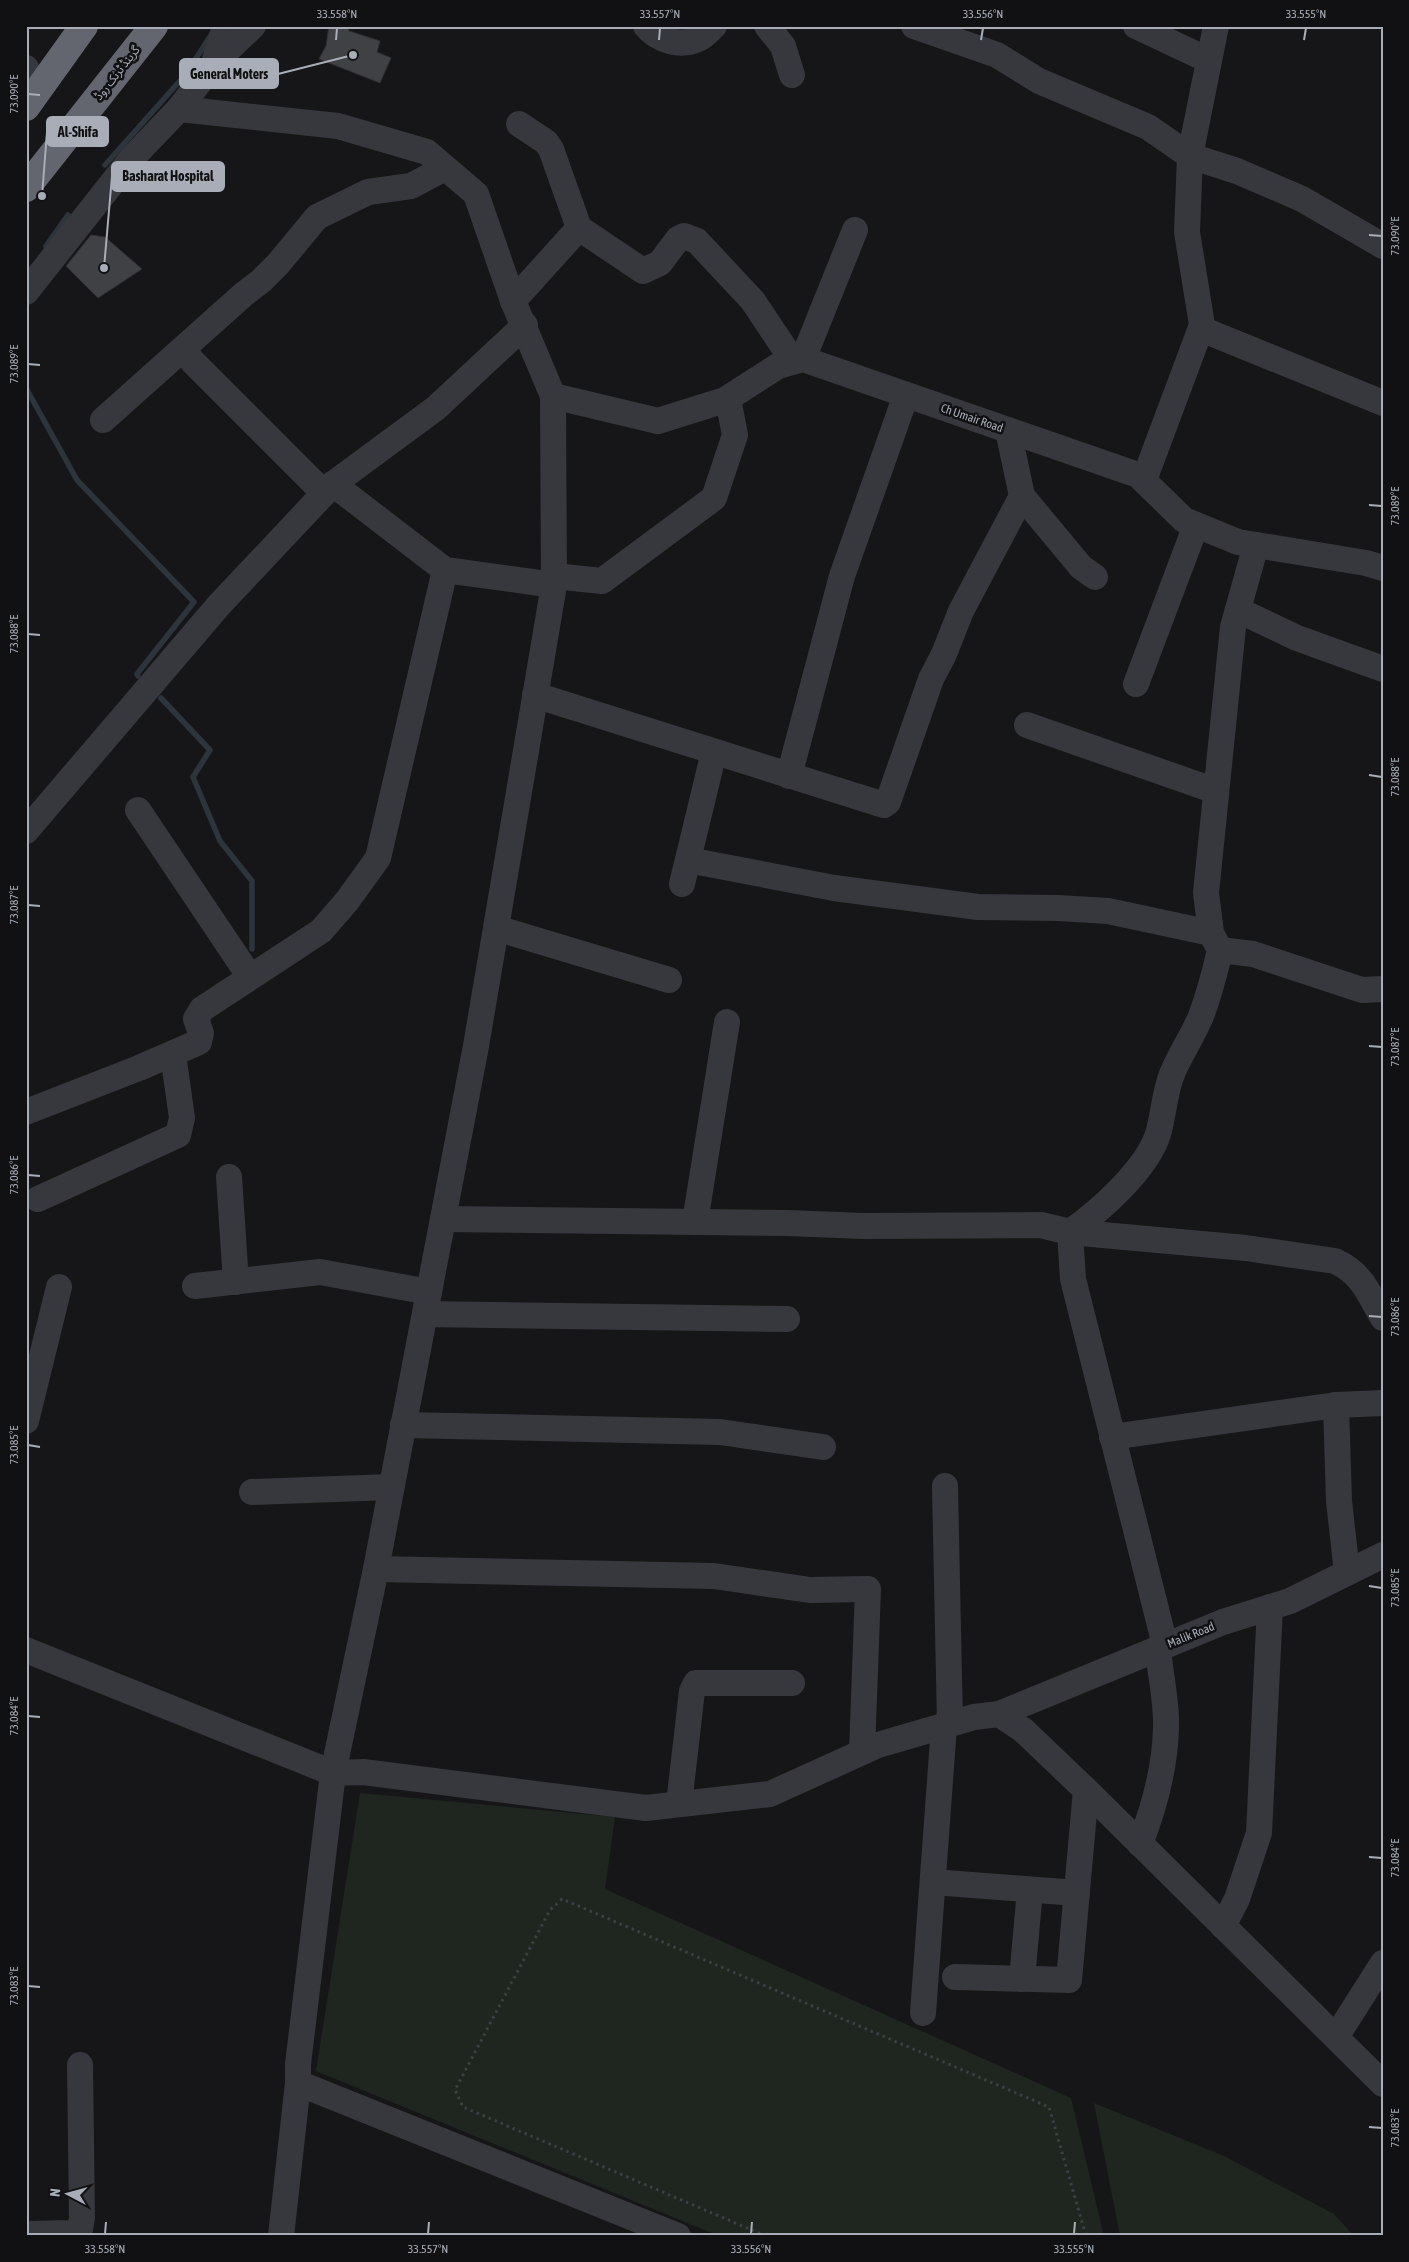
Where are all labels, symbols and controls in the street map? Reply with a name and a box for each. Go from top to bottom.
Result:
text: 33.558°N [317,7,357,21]
text: 33.557°N [640,7,680,21]
text: 33.556°N [963,7,1003,21]
text: 33.555°N [1286,7,1326,21]
street label: گرینڈ ٹرنک روڈ [91,42,143,103]
callout: General Moters [180,59,278,88]
text: General Moters [190,66,268,82]
text: 73.090°E [7,75,21,113]
callout: Al-Shifa [47,117,108,146]
text: Al-Shifa [57,124,99,140]
callout: Basharat Hospital [112,162,224,191]
text: Basharat Hospital [122,168,214,184]
text: 73.090°E [1388,217,1402,255]
text: 73.089°E [7,345,21,383]
street label: Ch Umair Road [939,401,1005,435]
text: 73.089°E [1388,487,1402,525]
text: 73.088°E [7,615,21,653]
text: 73.088°E [1388,758,1402,796]
text: 73.087°E [7,886,21,924]
text: 73.087°E [1388,1028,1402,1066]
text: 73.086°E [7,1156,21,1194]
text: 73.086°E [1388,1298,1402,1336]
text: 73.085°E [7,1426,21,1464]
text: 73.085°E [1388,1569,1402,1607]
street label: Malik Road [1165,1619,1217,1651]
text: 73.084°E [7,1697,21,1735]
text: 73.084°E [1388,1839,1402,1877]
text: 73.083°E [7,1967,21,2005]
text: 73.083°E [1388,2109,1402,2147]
north arrow [42,2170,92,2220]
text: N [47,2188,63,2198]
text: 33.558°N [85,2242,125,2256]
text: 33.557°N [408,2242,448,2256]
text: 33.556°N [731,2242,771,2256]
text: 33.555°N [1054,2242,1094,2256]

